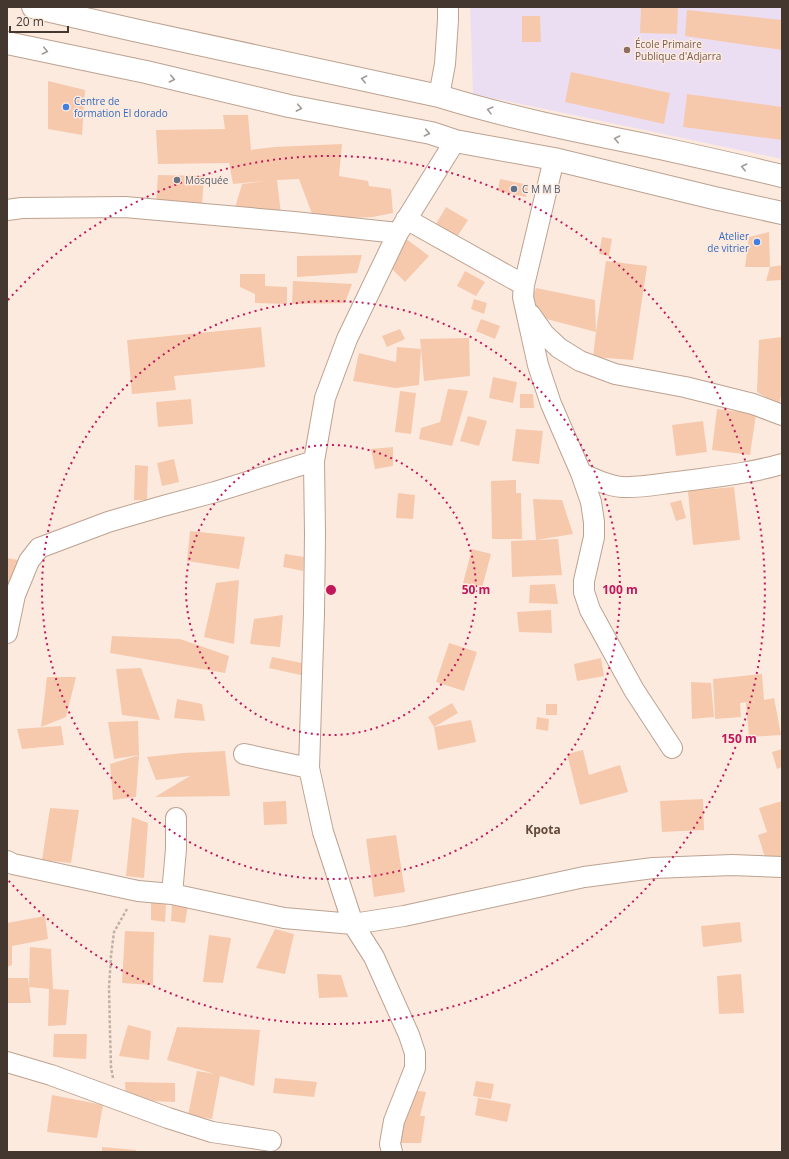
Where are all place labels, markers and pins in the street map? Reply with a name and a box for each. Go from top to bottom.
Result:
place label: École Primaire Publique d'Adjarra [635,37,721,63]
marker: École Primaire Publique d'Adjarra [622,45,632,55]
place label: Centre de formation El dorado [74,94,168,120]
marker: Centre de formation El dorado [61,102,71,112]
place label: Mosquée [185,173,229,187]
marker: Mosquée [172,175,182,185]
place label: C M M B [522,182,561,196]
marker: C M M B [509,184,519,194]
place label: Atelier de vitrier [707,229,749,255]
marker: Atelier de vitrier [752,237,762,247]
centre of rings [324,583,338,597]

